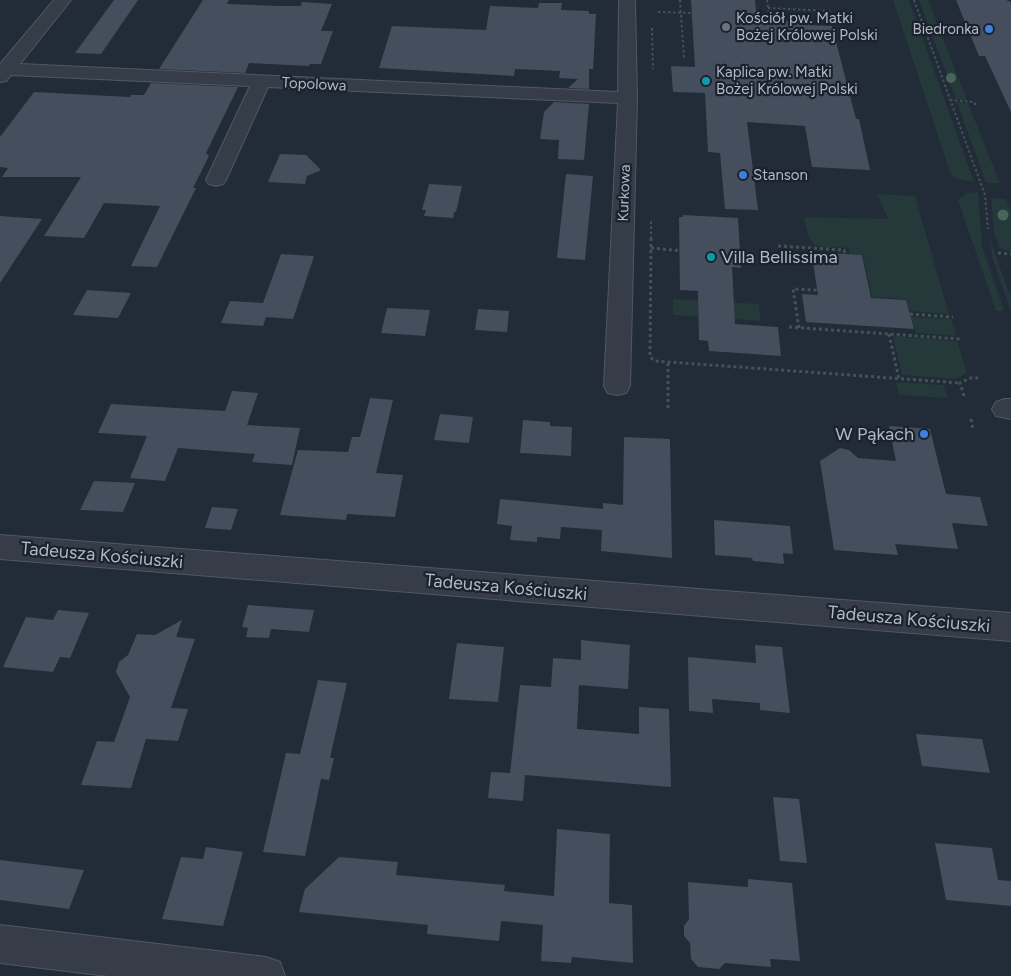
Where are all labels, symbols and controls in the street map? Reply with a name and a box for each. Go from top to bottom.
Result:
place label: Kościół pw. Matki Bożej Królowej Polski [736,9,878,44]
place label: Biedronka [912,20,979,38]
marker: Kościół pw. Matki Bożej Królowej Polski [720,21,732,33]
marker: Biedronka [983,23,995,35]
place label: Kaplica pw. Matki Bożej Królowej Polski [716,63,858,98]
street label: Topolowa [281,73,347,95]
marker: Kaplica pw. Matki Bożej Królowej Polski [700,75,712,87]
street label: Kurkowa [614,164,634,222]
place label: Stanson [753,166,808,184]
marker: Stanson [737,169,749,181]
place label: Villa Bellissima [721,246,838,268]
marker: Villa Bellissima [705,251,717,263]
place label: W Pąkach [835,423,914,445]
marker: W Pąkach [918,428,930,440]
street label: Tadeusza Kościuszki [20,537,184,573]
street label: Tadeusza Kościuszki [424,569,588,605]
street label: Tadeusza Kościuszki [827,601,991,637]

